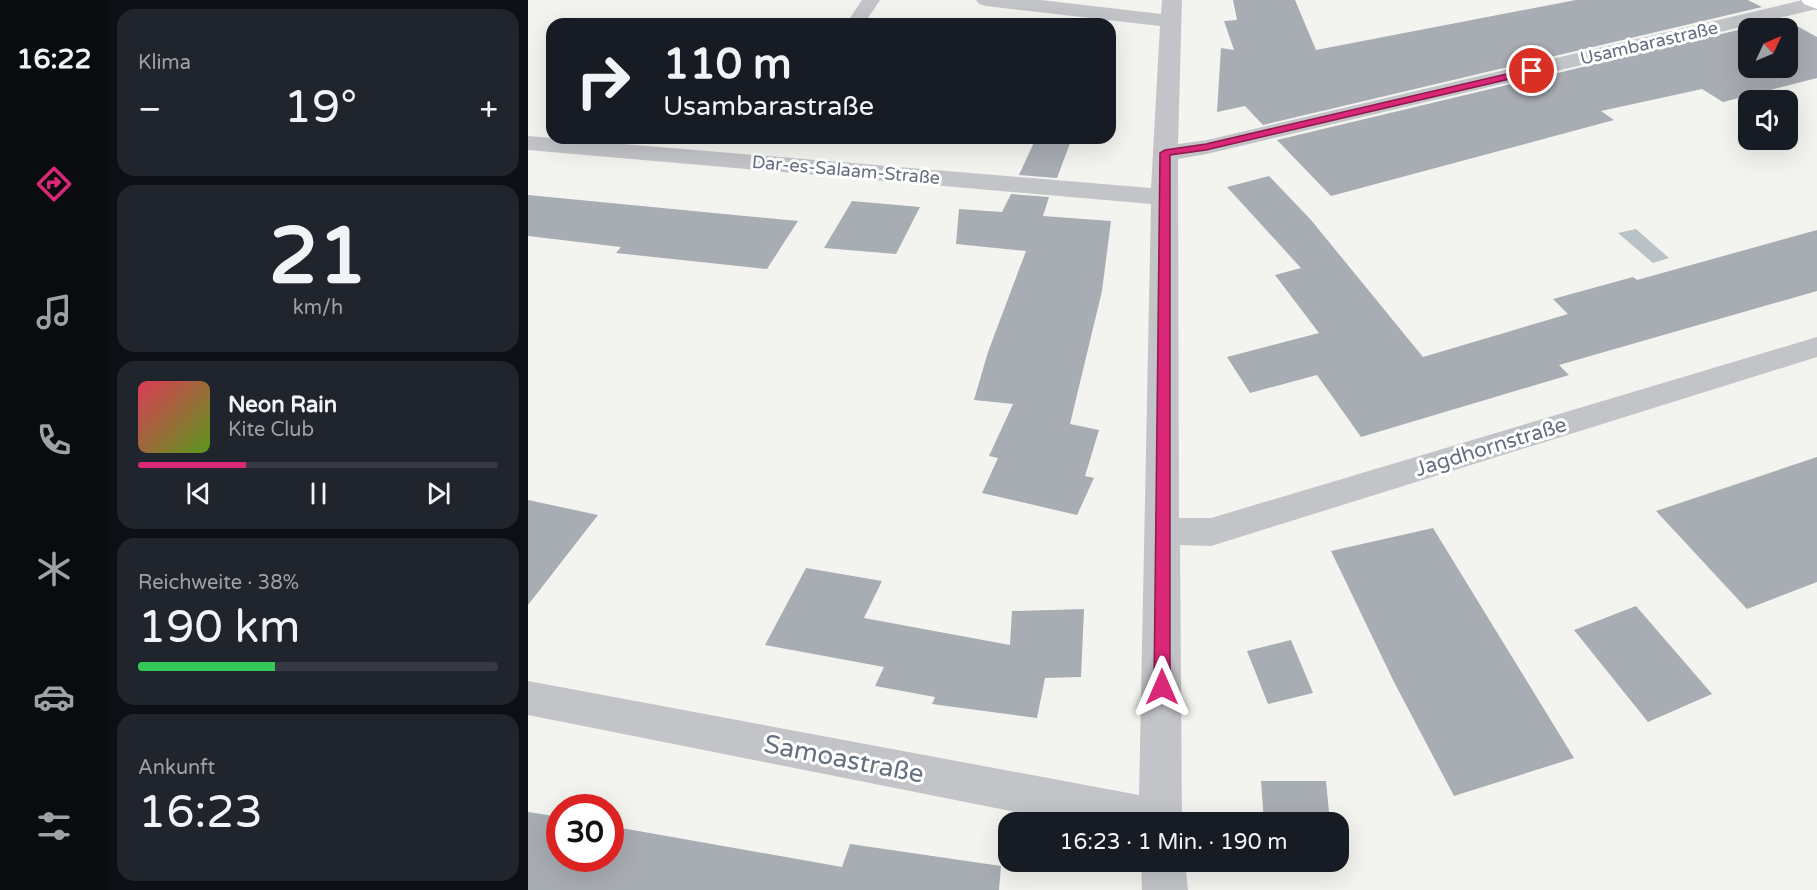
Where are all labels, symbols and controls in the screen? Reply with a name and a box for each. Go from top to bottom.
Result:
street label: Usambarastraße [1578,16,1720,70]
north arrow [1738,18,1798,78]
map controls [1738,18,1798,150]
text: 110 m [663,39,792,90]
icon: right [564,42,642,120]
text: 16:22 [17,43,91,76]
pin [1506,45,1557,96]
text: Klima [138,51,191,75]
icon: arrive [1515,54,1548,87]
text: 19° [284,81,357,135]
text: − [138,90,162,129]
text: + [479,90,498,129]
text: Usambarastraße [663,90,874,123]
button: sound [1738,90,1798,150]
street label: Dar-es-Salaam-Straße [751,151,941,189]
icon: directions [33,163,75,205]
text: 21 [269,210,367,304]
icon: music [33,291,75,333]
text: km/h [293,296,343,320]
text: Neon Rain [228,392,337,418]
street label: Jagdhornstraße [1412,412,1570,482]
text: Kite Club [228,418,314,442]
icon: phone [33,419,75,461]
icon: previous [182,477,215,510]
icon: pause [302,477,335,510]
icon: next [422,477,455,510]
icon: climate [33,548,75,590]
text: Reichweite · 38% [138,571,299,595]
text: 190 km [138,601,300,655]
position arrow [1130,655,1194,719]
icon: car [33,676,75,718]
street label: Samoastraße [761,728,927,790]
text: Ankunft [138,756,215,780]
text: 16:23 [138,786,263,840]
speed limit sign: 30 [546,794,624,872]
icon: filters [33,805,75,847]
text: 16:23 · 1 Min. · 190 m [1060,829,1287,855]

